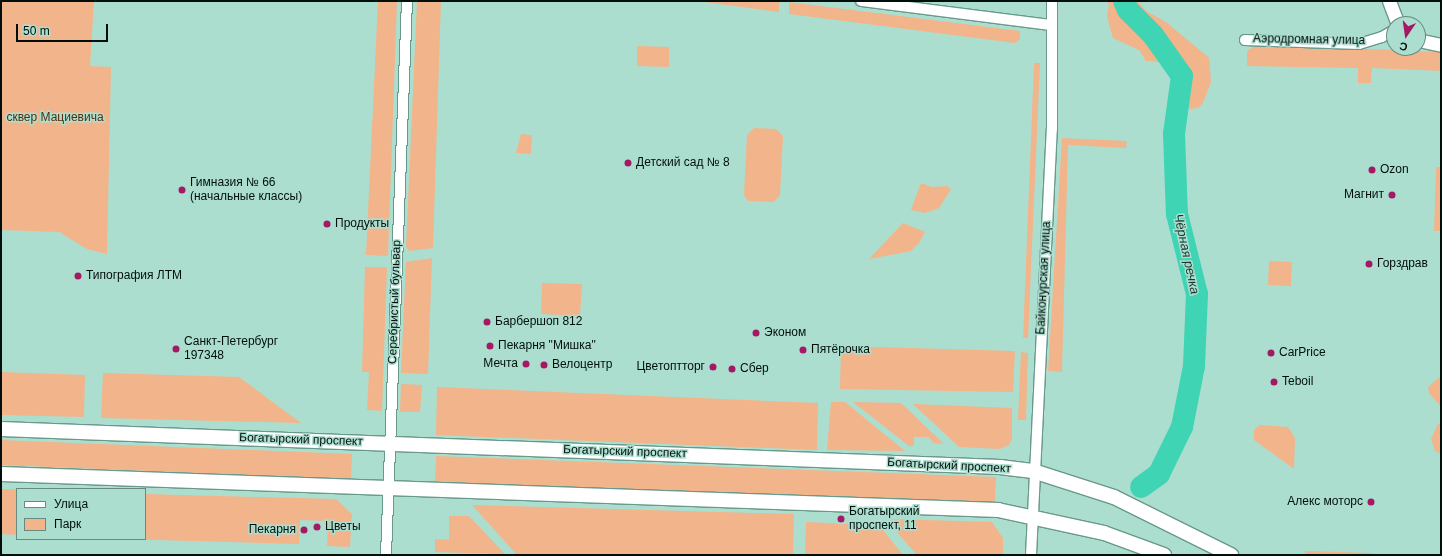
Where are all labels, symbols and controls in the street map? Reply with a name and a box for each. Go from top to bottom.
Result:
scale bar [18,16,110,42]
north arrow [1386,16,1426,56]
text: 50 m [23,24,50,38]
street label: Аэродромная улица [1253,32,1365,48]
text: С [1398,40,1409,53]
park label: сквер Мациевича [6,111,104,125]
place label: Детский сад № 8 [636,156,730,170]
marker: Детский сад № 8 [623,158,633,168]
place label: Ozon [1380,163,1409,177]
marker: Ozon [1367,165,1377,175]
place label: Гимназия № 66 (начальные классы) [190,176,302,204]
marker: Гимназия № 66 (начальные классы) [177,185,187,195]
place label: Магнит [1344,188,1384,202]
marker: Магнит [1387,190,1397,200]
water label: Чёрная речка [1170,212,1202,296]
place label: Продукты [335,217,389,231]
marker: Продукты [322,219,332,229]
street label: Байконурская улица [1034,221,1054,335]
street label: Серебристый бульвар [386,240,404,364]
place label: Горздрав [1377,257,1428,271]
marker: Горздрав [1364,259,1374,269]
place label: Типография ЛТМ [86,269,182,283]
marker: Типография ЛТМ [73,271,83,281]
place label: Барбершоп 812 [495,315,582,329]
marker: Барбершоп 812 [482,317,492,327]
place label: Эконом [764,326,806,340]
marker: Эконом [751,328,761,338]
place label: Санкт-Петербург 197348 [184,335,278,363]
place label: Пекарня "Мишка" [498,339,596,353]
marker: Пекарня "Мишка" [485,341,495,351]
place label: Пятёрочка [811,343,870,357]
marker: Санкт-Петербург 197348 [171,344,181,354]
marker: Пятёрочка [798,345,808,355]
place label: CarPrice [1279,346,1326,360]
marker: CarPrice [1266,348,1276,358]
place label: Мечта [483,357,518,371]
place label: Велоцентр [552,358,612,372]
marker: Мечта [521,359,531,369]
marker: Велоцентр [539,360,549,370]
place label: Цветоптторг [636,360,705,374]
marker: Цветоптторг [708,362,718,372]
place label: Сбер [740,362,769,376]
marker: Сбер [727,364,737,374]
place label: Teboil [1282,375,1313,389]
marker: Teboil [1269,377,1279,387]
street label: Богатырский проспект [239,431,363,449]
street label: Богатырский проспект [563,443,687,461]
street label: Богатырский проспект [887,456,1011,476]
legend [16,488,146,540]
place label: Алекс моторс [1287,495,1363,509]
text: Улица [54,497,88,511]
marker: Алекс моторс [1366,497,1376,507]
place label: Богатырский проспект, 11 [849,505,920,533]
marker: Богатырский проспект, 11 [836,514,846,524]
text: Парк [54,517,81,531]
place label: Цветы [325,520,361,534]
marker: Цветы [312,522,322,532]
place label: Пекарня [249,523,296,537]
marker: Пекарня [299,525,309,535]

